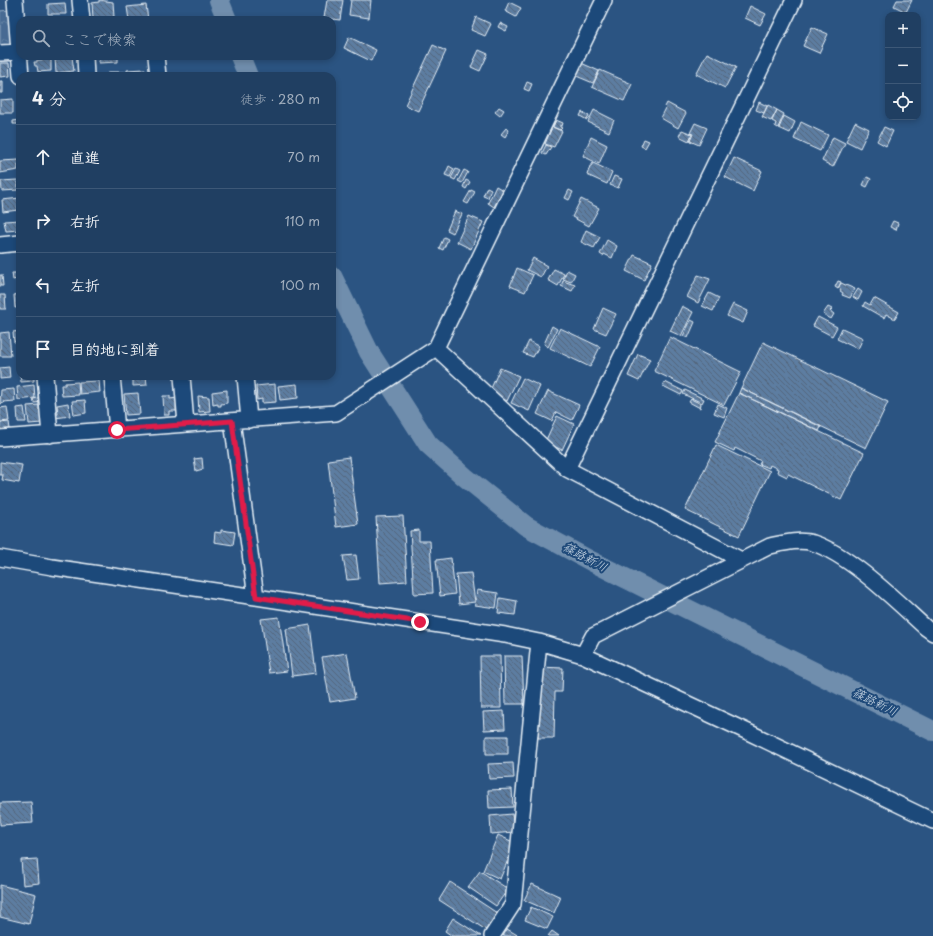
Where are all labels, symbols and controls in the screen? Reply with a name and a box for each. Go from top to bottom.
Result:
map controls [885,12,921,120]
button: + [885,12,921,48]
search box [16,16,336,60]
icon: search [30,27,52,49]
text: ここで検索 [62,27,137,50]
button: − [885,48,921,84]
button: locate [885,84,921,120]
text: 4 分 [32,85,66,111]
text: 徒歩 · 280 m [240,89,320,108]
text: 直進 [70,145,100,168]
icon: ahead [32,146,54,168]
text: 70 m [287,147,320,166]
text: 右折 [70,209,100,232]
icon: right [32,210,54,232]
text: 110 m [285,211,320,230]
text: 左折 [70,273,100,296]
icon: left [32,274,54,296]
text: 100 m [280,275,320,294]
text: 目的地に到着 [70,337,160,360]
icon: arrive [32,338,54,360]
route start [108,421,126,439]
water label: 篠路新川 [560,537,611,575]
route end [411,613,429,631]
water label: 篠路新川 [850,682,901,720]

